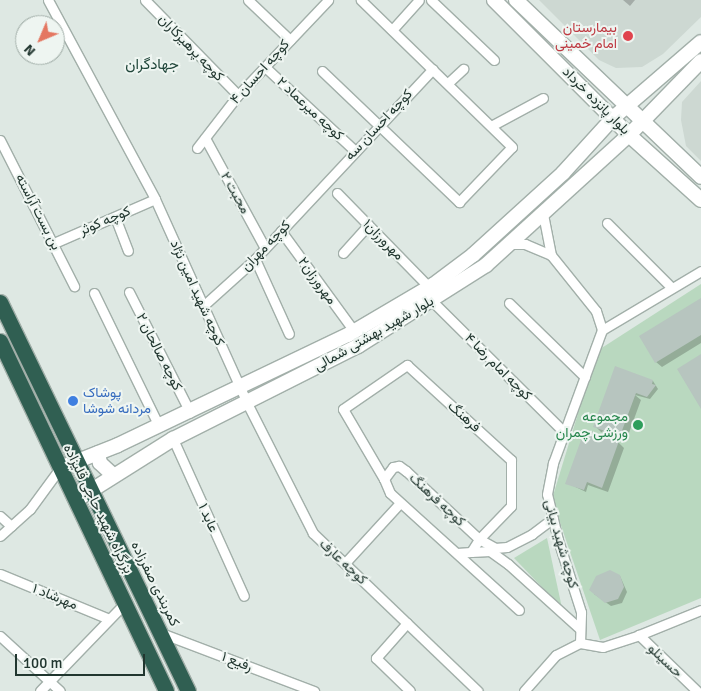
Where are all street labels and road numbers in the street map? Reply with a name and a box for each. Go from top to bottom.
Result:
street label: کوچه پرهیزکاران [155,11,227,85]
street label: کوچه احسان ۴ [227,36,293,108]
street label: بلوار پانزده خرداد [559,64,633,138]
street label: کوچه میرعماد ۲ [273,74,347,144]
street label: کوچه احسان سه [342,86,416,164]
street label: محبت ۲ [217,169,253,217]
street label: بن بست آراسته [12,171,64,253]
street label: کوچه کوثر [77,203,133,239]
street label: مهرورزان۱ [359,216,407,264]
street label: کوچه مهران [238,217,294,275]
street label: کوچه شهید امین نژاد [166,238,228,348]
street label: مهرورزان۲ [294,254,340,308]
street label: بلوار شهید بهشتی شمالی [311,293,437,375]
street label: کوچه صالحان ۲ [132,310,186,394]
street label: کوچه امام رضا ۴ [461,330,535,404]
street label: فرهنگ [444,398,484,436]
street label: بزرگراه شهید حاجی قلیزاده [59,442,137,576]
street label: کوچه فرهنگ [405,470,469,530]
street label: کوچه شهید بیانی [540,498,582,590]
street label: عابد ۱ [194,501,222,535]
street label: کوچه عارف [316,536,370,588]
street label: کمربندی صفرزاده [127,539,183,629]
street label: مهرشاد ۱ [30,580,80,614]
street label: حسینلو [644,640,686,682]
street label: رفیع ۱ [219,648,255,676]

